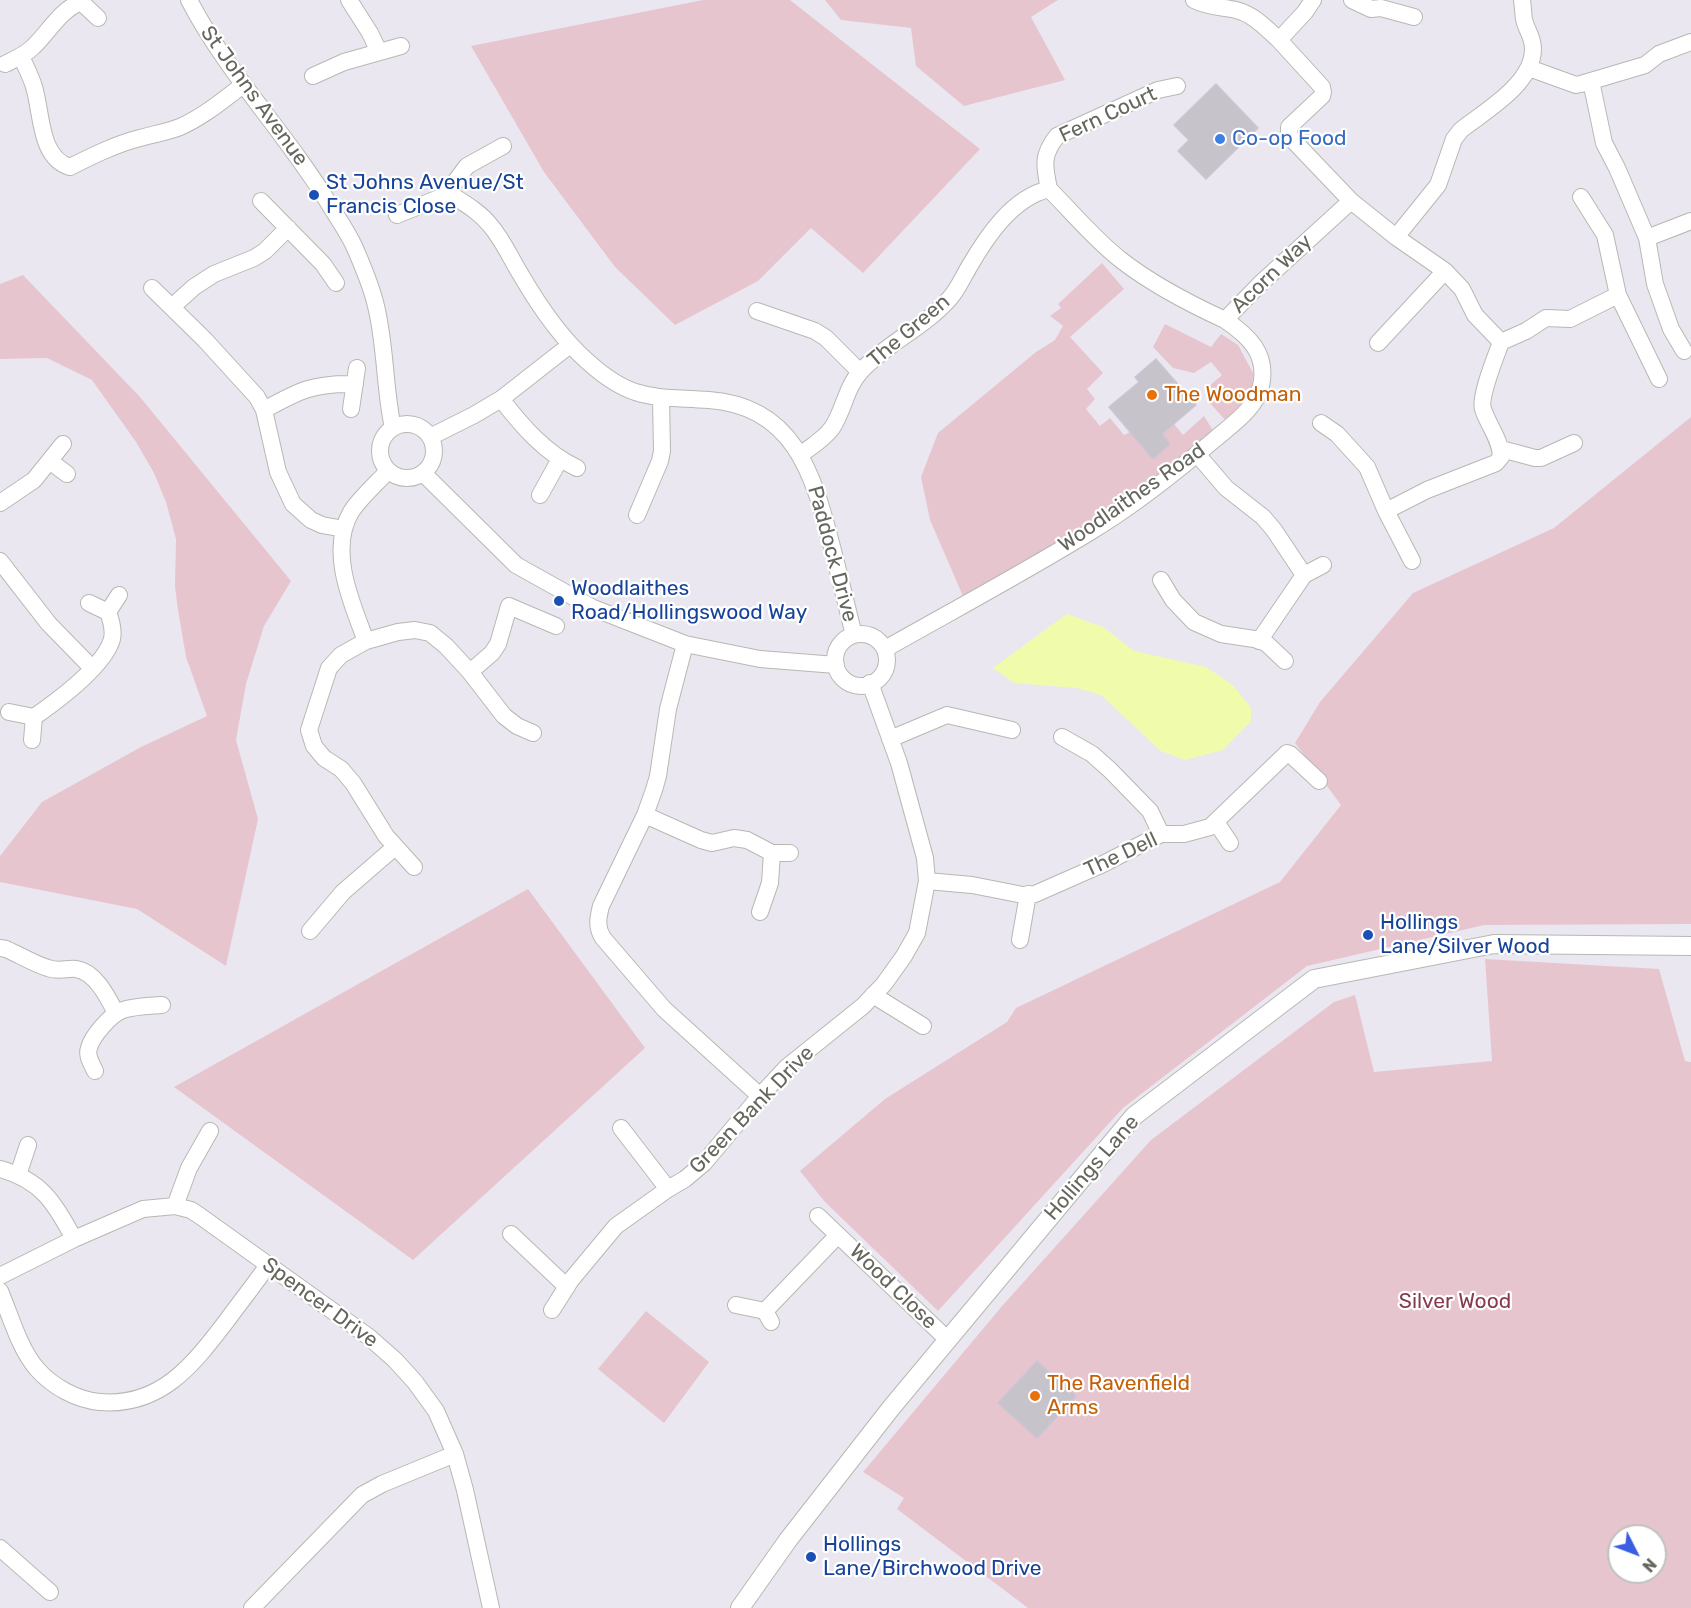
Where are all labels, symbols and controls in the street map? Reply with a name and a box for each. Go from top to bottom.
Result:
street label: St Johns Avenue [195,21,313,171]
street label: Fern Court [1055,81,1161,149]
place label: Co-op Food [1232,126,1347,152]
marker: Co-op Food [1213,132,1227,146]
place label: St Johns Avenue/St Francis Close [326,170,524,220]
marker: St Johns Avenue/St Francis Close [307,188,321,202]
street label: Acorn Way [1226,229,1318,319]
street label: The Green [863,289,955,373]
place label: The Woodman [1164,382,1301,408]
marker: The Woodman [1145,388,1159,402]
street label: Woodlaithes Road [1054,438,1210,558]
street label: Paddock Drive [802,483,862,625]
place label: Woodlaithes Road/Hollingswood Way [571,576,807,626]
marker: Woodlaithes Road/Hollingswood Way [552,594,566,608]
street label: The Dell [1080,827,1162,883]
place label: Hollings Lane/Silver Wood [1380,910,1550,960]
marker: Hollings Lane/Silver Wood [1361,928,1375,942]
street label: Green Bank Drive [684,1041,820,1179]
street label: Hollings Lane [1039,1110,1145,1226]
street label: Wood Close [844,1239,942,1335]
street label: Spencer Drive [257,1253,383,1353]
park label: Silver Wood [1399,1289,1511,1315]
place label: The Ravenfield Arms [1047,1371,1190,1421]
marker: The Ravenfield Arms [1028,1389,1042,1403]
north arrow [1607,1524,1667,1584]
place label: Hollings Lane/Birchwood Drive [823,1532,1042,1582]
marker: Hollings Lane/Birchwood Drive [804,1550,818,1564]
text: N [1638,1554,1660,1576]

